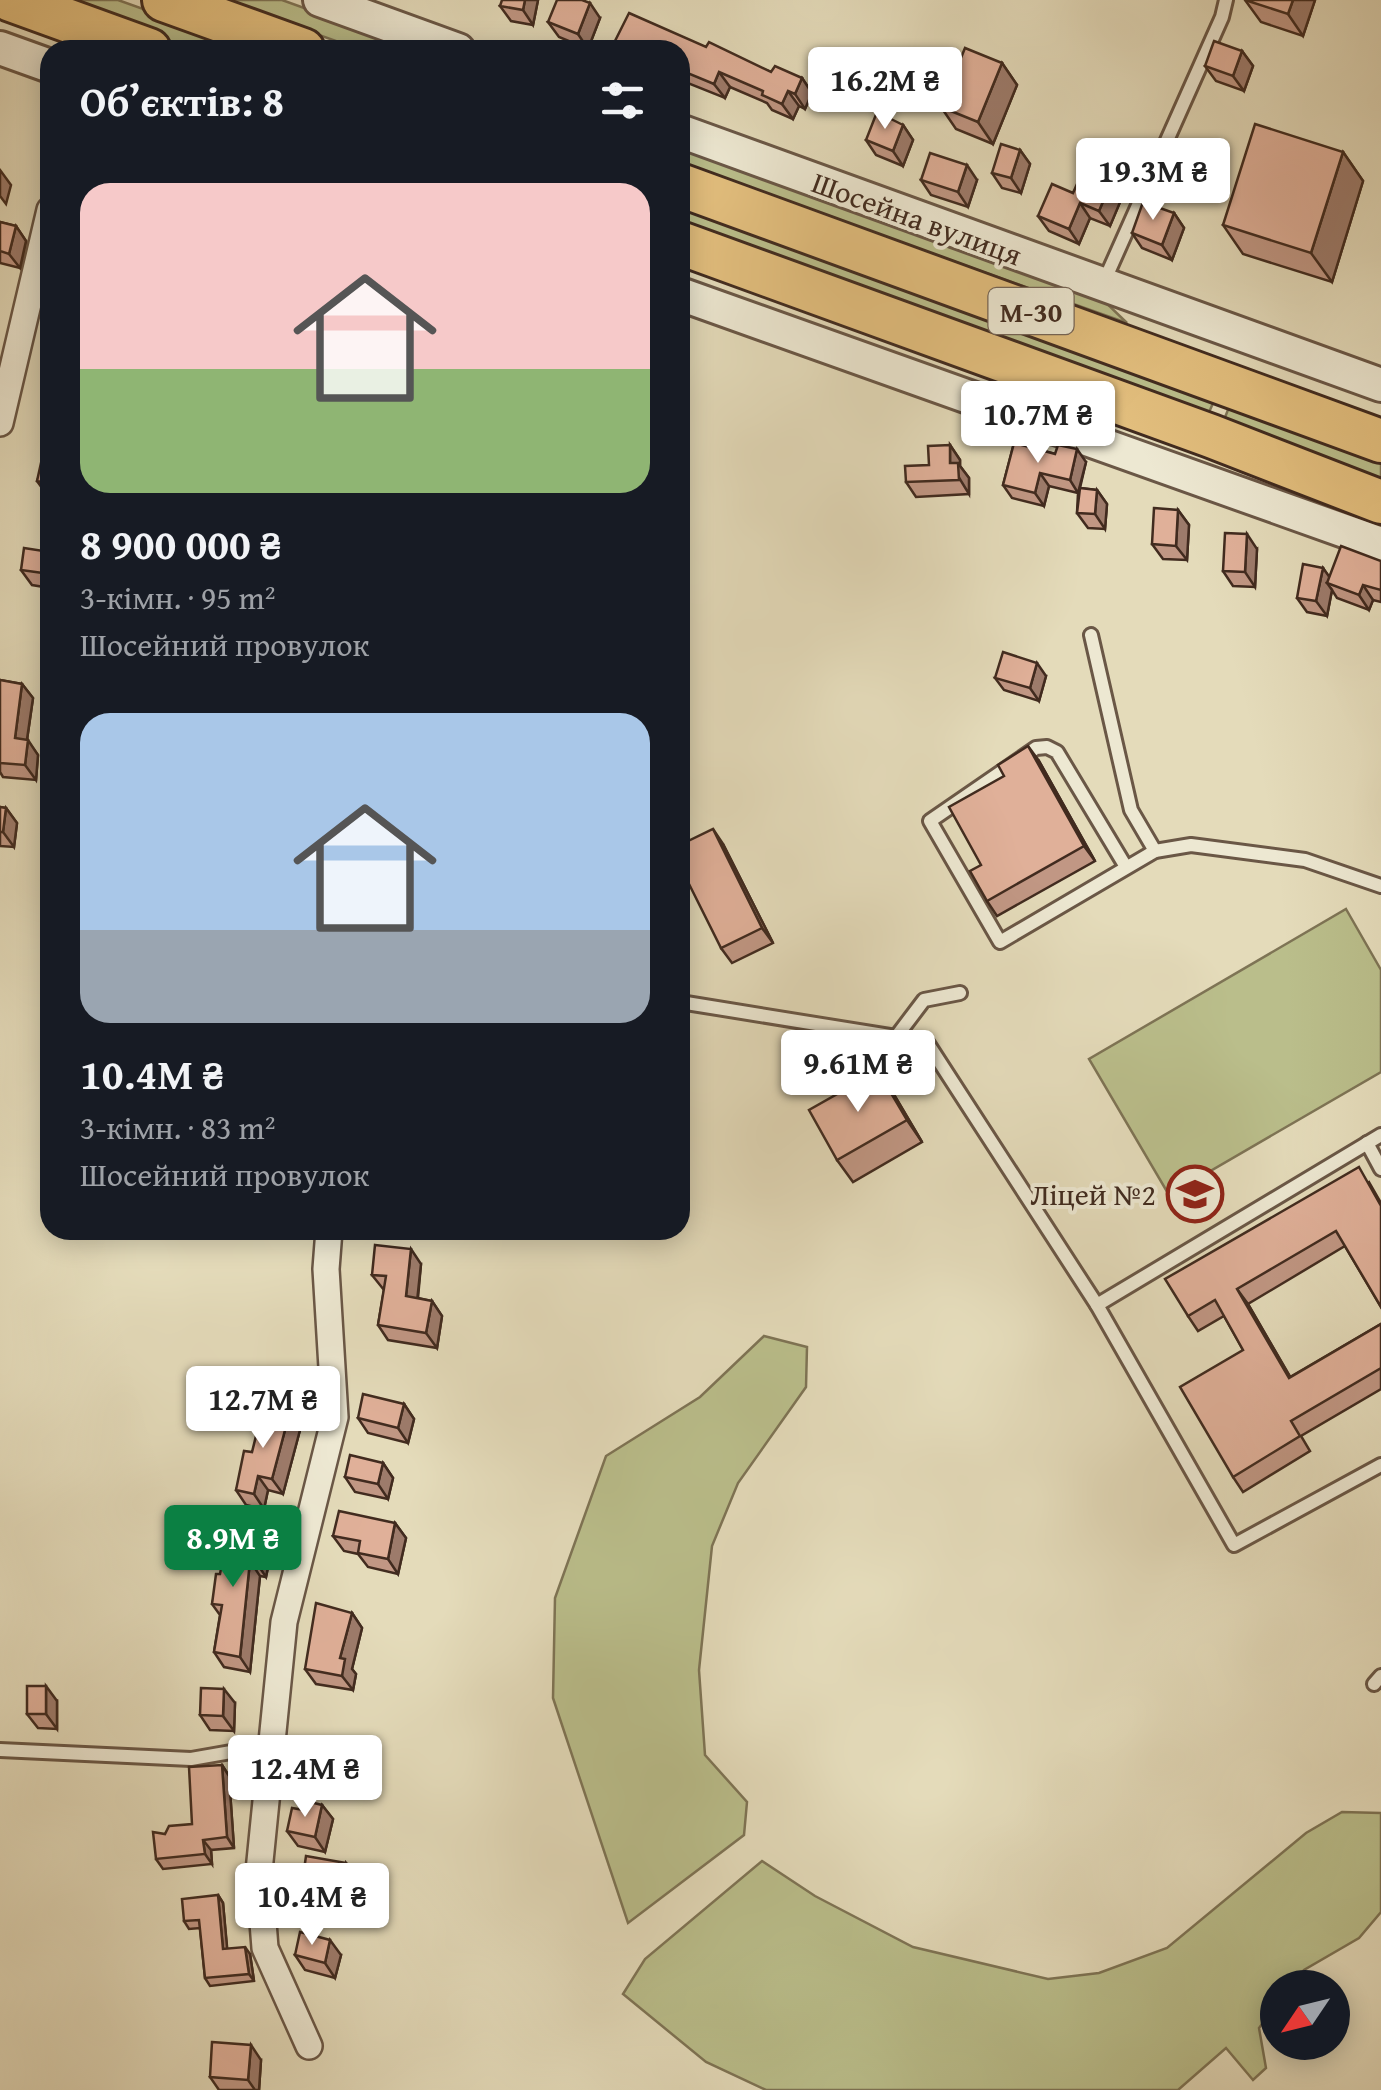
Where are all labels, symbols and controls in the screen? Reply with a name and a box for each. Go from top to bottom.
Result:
pin: 16.2M ₴ [793,47,977,132]
text: 16.2M ₴ [830,56,940,103]
text: Об’єктів: 8 [80,70,284,131]
icon: filters [595,73,650,128]
pin: 19.3M ₴ [1061,138,1245,223]
text: 19.3M ₴ [1098,147,1208,194]
street label: Шосейна вулиця [806,160,1028,276]
icon: home [275,248,455,428]
road number: М-30 [988,288,1074,334]
pin: 10.7M ₴ [946,381,1130,466]
text: 10.7M ₴ [983,390,1093,437]
text: 8 900 000 ₴ [80,513,282,574]
text: 3-кімн. · 95 m² [80,574,276,621]
text: Шосейний провулок [80,621,369,668]
icon: home [275,778,455,958]
pin: 9.61M ₴ [766,1030,950,1115]
text: 9.61M ₴ [803,1039,913,1086]
text: 10.4M ₴ [80,1043,224,1104]
text: 3-кімн. · 83 m² [80,1104,276,1151]
text: Шосейний провулок [80,1151,369,1198]
school or university icon: Ліцей №2 [1165,1164,1225,1224]
place label: Ліцей №2 [1030,1172,1156,1216]
pin: 12.7M ₴ [171,1366,355,1451]
text: 12.7M ₴ [208,1375,318,1422]
pin: 8.9M ₴ [152,1505,314,1590]
text: 8.9M ₴ [186,1514,280,1561]
pin: 12.4M ₴ [213,1735,397,1820]
text: 12.4M ₴ [250,1744,360,1791]
pin: 10.4M ₴ [220,1863,404,1948]
text: 10.4M ₴ [257,1872,367,1919]
north arrow [1260,1970,1350,2060]
map controls [1260,1970,1350,2060]

